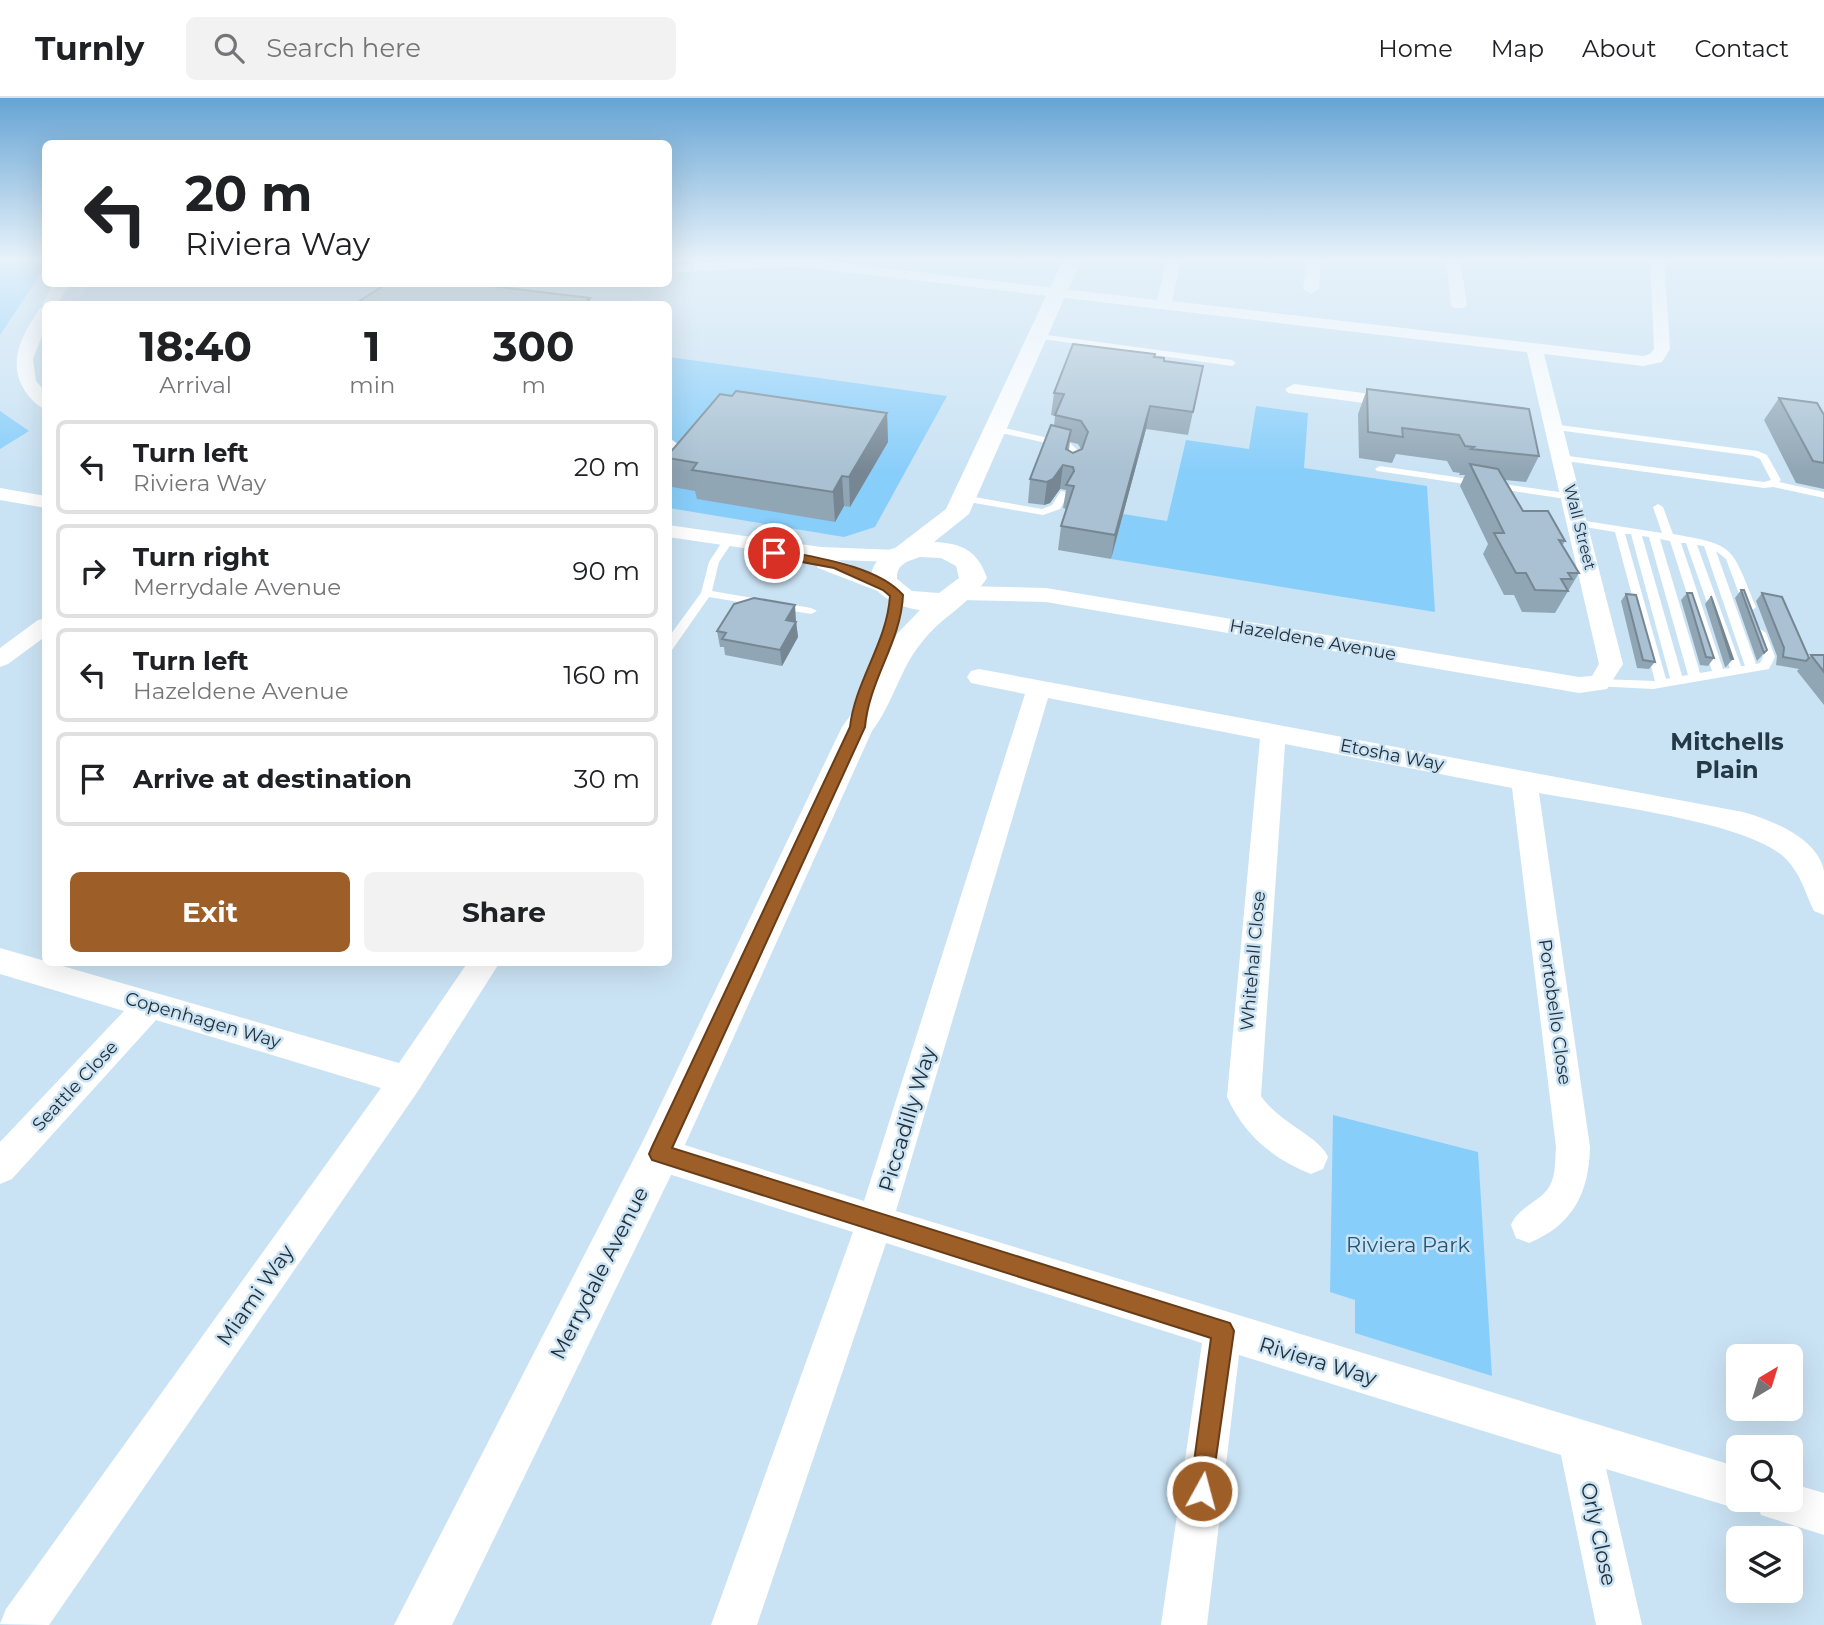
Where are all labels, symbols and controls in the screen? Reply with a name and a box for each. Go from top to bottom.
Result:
search box [186,17,676,80]
text: Turnly [35,28,144,68]
icon: search [210,29,248,67]
text: Search here [266,32,421,64]
text: Home [1378,34,1453,63]
text: Map [1491,34,1544,63]
text: About [1582,34,1656,63]
text: Contact [1694,34,1789,63]
text: 20 m [185,164,312,223]
icon: left [70,168,161,259]
text: Riviera Way [185,224,370,263]
text: 18:40 [139,320,252,372]
text: 1 [364,320,381,372]
text: 300 [493,320,575,372]
text: Arrival [159,371,232,399]
text: min [349,371,395,399]
text: m [521,371,546,399]
text: Turn left [133,437,249,469]
icon: left [74,448,112,486]
text: 20 m [574,451,640,483]
text: Riviera Way [133,469,266,497]
street label: Wall Street [1560,482,1600,572]
pin [744,523,804,583]
icon: arrive [755,534,793,572]
text: Turn right [133,541,269,573]
icon: right [74,552,112,590]
text: 90 m [573,555,640,587]
text: Merrydale Avenue [133,573,341,601]
street label: Hazeldene Avenue [1228,615,1398,666]
text: Turn left [133,645,249,677]
icon: left [74,656,112,694]
text: 160 m [563,659,640,691]
text: Hazeldene Avenue [133,677,349,705]
district label: Mitchells Plain [1670,727,1784,784]
street label: Etosha Way [1338,734,1446,776]
icon: arrive [74,760,112,798]
text: Arrive at destination [133,763,412,795]
text: 30 m [574,763,640,795]
button: Exit [70,872,350,952]
button: Share [364,872,644,952]
street label: Whitehall Close [1236,890,1270,1032]
street label: Portobello Close [1534,938,1576,1086]
street label: Copenhagen Way [123,987,284,1053]
street label: Seattle Close [28,1036,123,1136]
street label: Piccadilly Way [873,1043,941,1194]
street label: Merrydale Avenue [545,1183,653,1363]
park label: Riviera Park [1346,1232,1470,1257]
street label: Miami Way [211,1239,299,1350]
street label: Riviera Way [1256,1331,1380,1391]
north arrow [1726,1344,1802,1421]
map controls [1726,1344,1803,1603]
button: search [1726,1435,1803,1512]
position arrow [1165,1454,1239,1528]
street label: Orly Close [1576,1480,1622,1588]
button: layers [1726,1526,1803,1603]

